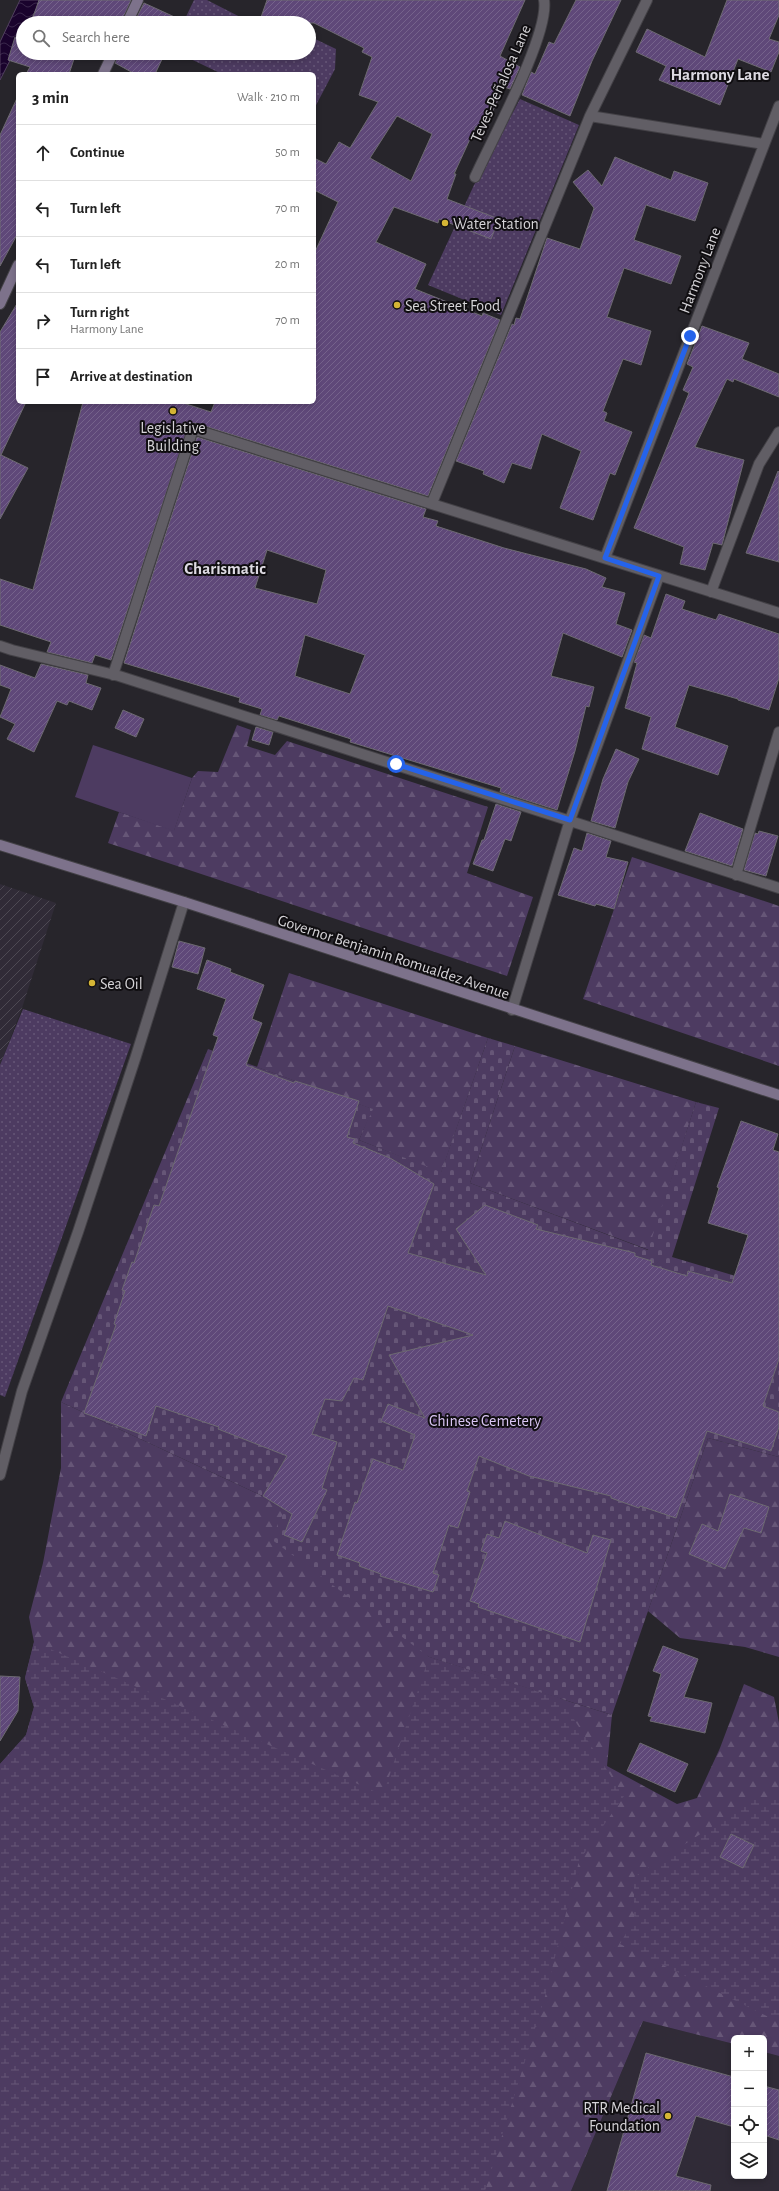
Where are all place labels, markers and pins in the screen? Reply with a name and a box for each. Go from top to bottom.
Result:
place label: Water Station [453,216,539,232]
marker: Water Station [440,218,450,228]
place label: Sea Street Food [405,298,500,314]
marker: Sea Street Food [392,300,402,310]
marker: Legislative Building [168,406,178,416]
place label: Legislative Building [140,420,206,454]
place label: Sea Oil [100,976,143,992]
marker: Sea Oil [87,978,97,988]
place label: RTR Medical Foundation [583,2100,660,2134]
marker: RTR Medical Foundation [663,2111,673,2121]

